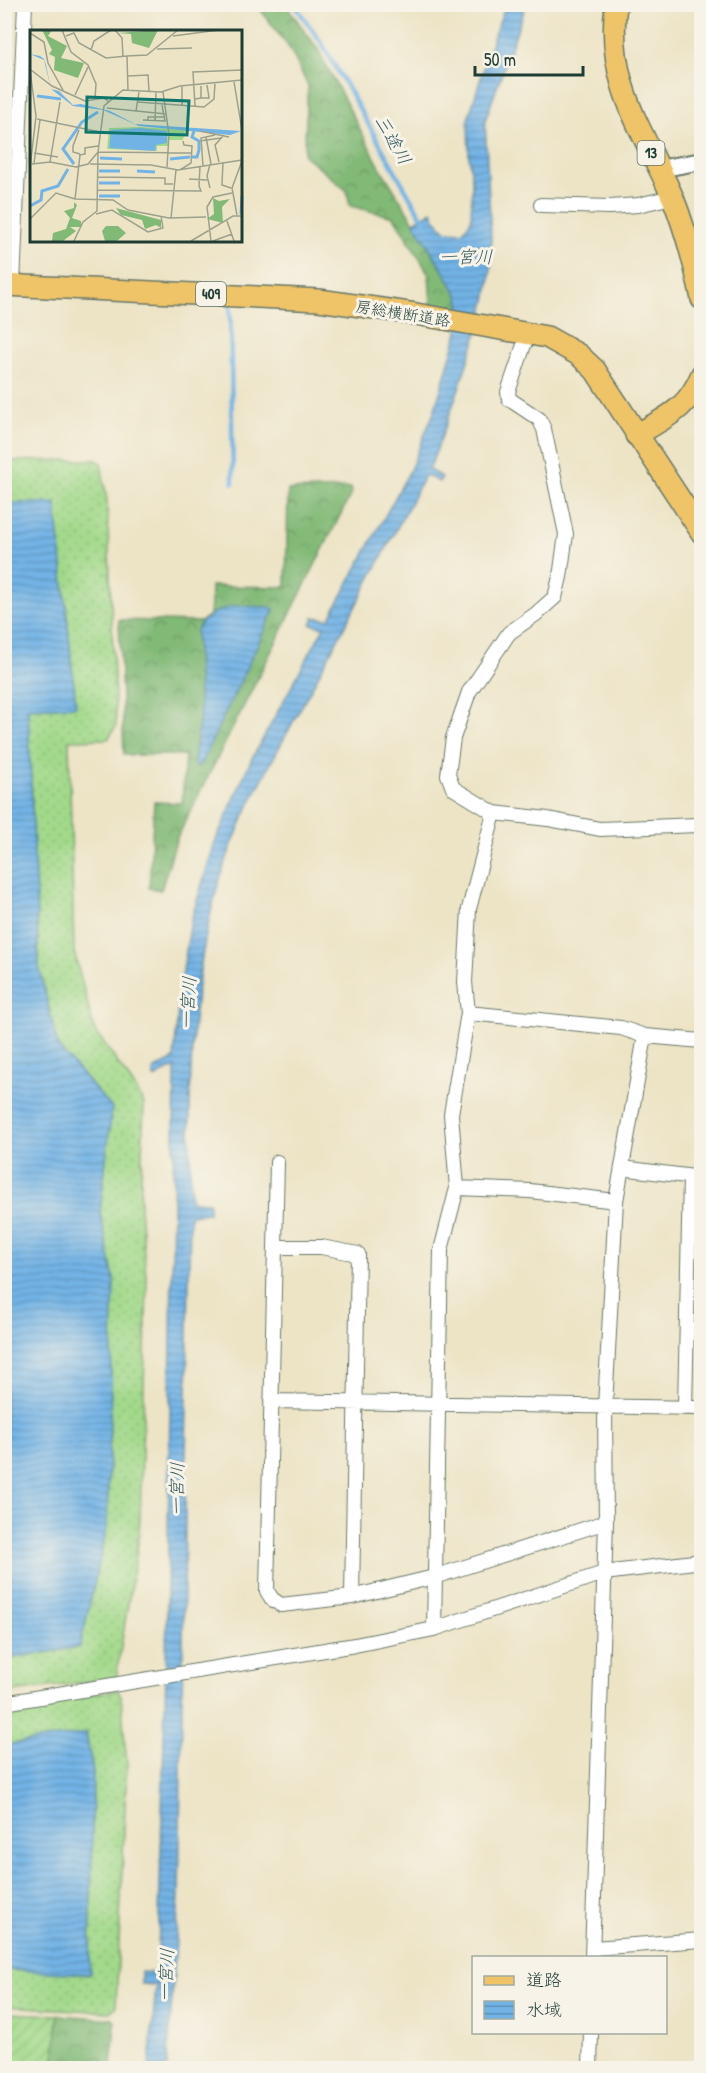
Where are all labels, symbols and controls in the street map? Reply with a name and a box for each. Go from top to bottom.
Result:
inset map [30,30,242,242]
scale bar [475,39,583,77]
text: 50 m [484,47,516,72]
water label: 三途川 [369,110,418,169]
road number: 13 [638,141,664,165]
water label: 一宮川 [439,244,493,269]
road number: 409 [196,282,226,306]
street label: 房総横断道路 [354,295,452,331]
water label: 一宮川 [173,975,202,1031]
water label: 一宮川 [164,1462,189,1516]
water label: 一宮川 [152,1947,179,2003]
legend [472,1956,667,2034]
text: 道路 [526,1967,562,1992]
text: 水域 [526,1997,562,2022]

